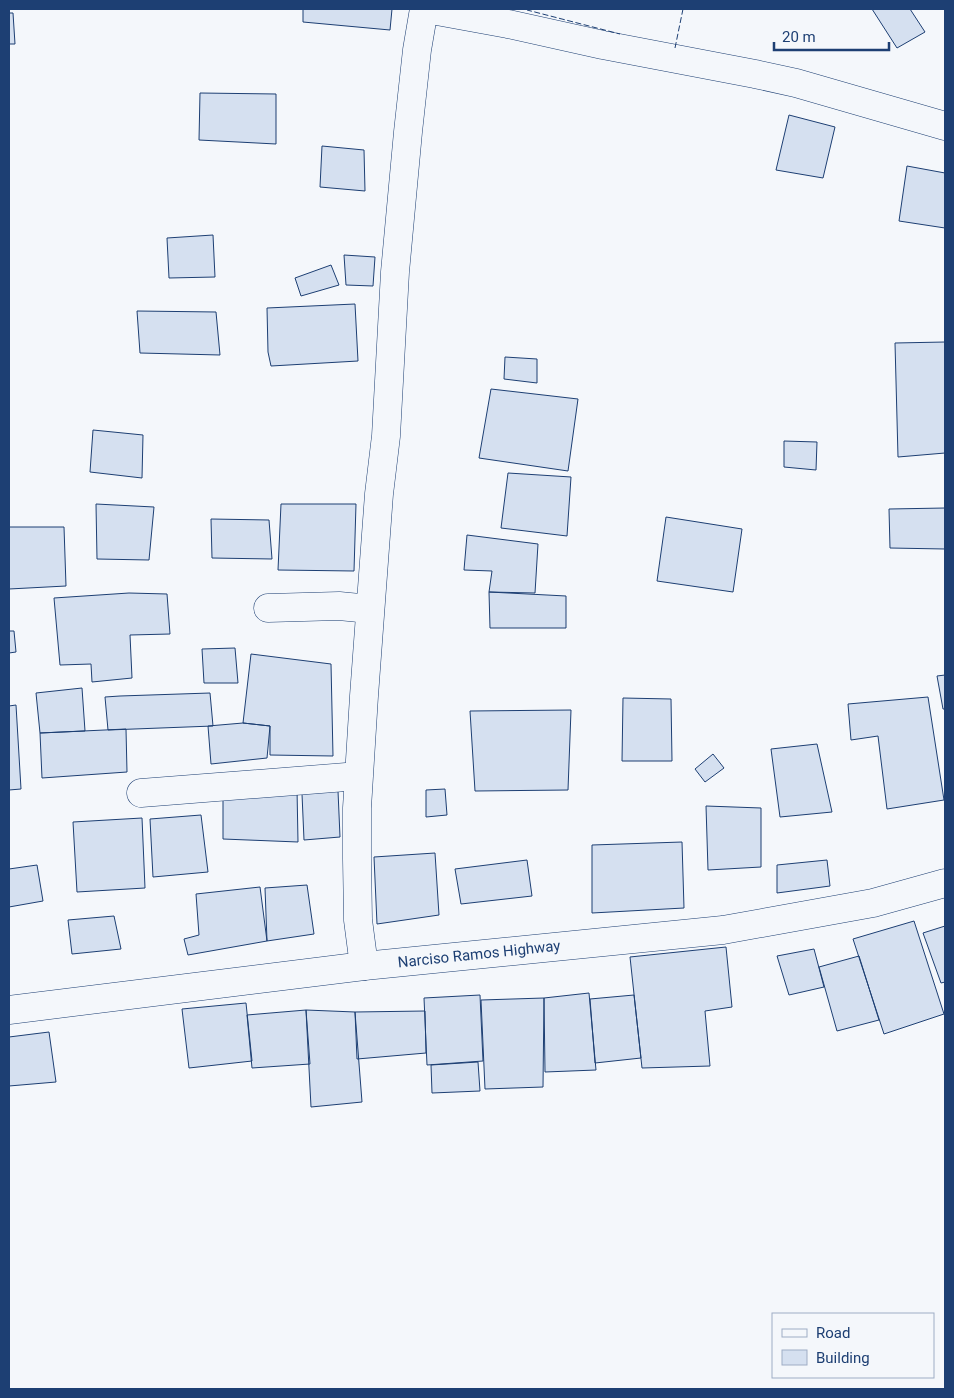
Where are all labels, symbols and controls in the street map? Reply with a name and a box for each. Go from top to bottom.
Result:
scale bar [774,20,889,52]
text: 20 m [782,28,816,46]
street label: Narciso Ramos Highway [397,937,561,971]
legend [772,1313,934,1378]
text: Road [816,1324,850,1342]
text: Building [816,1349,870,1367]

